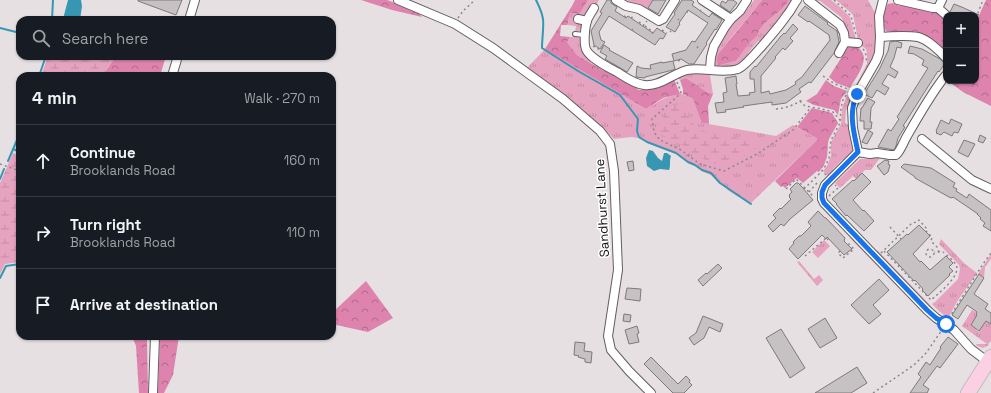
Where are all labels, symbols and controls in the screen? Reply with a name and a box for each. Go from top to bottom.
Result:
map controls [943,12,979,84]
button: + [943,12,979,48]
search box [16,16,336,60]
icon: search [30,27,52,49]
text: Search here [62,29,148,48]
button: − [943,48,979,84]
route end [848,85,866,103]
text: 4 min [32,87,77,109]
text: Walk · 270 m [244,90,320,107]
text: Continue [70,143,136,162]
icon: ahead [32,150,54,172]
text: 160 m [284,152,320,169]
street label: Sandhurst Lane [591,158,613,258]
text: Brooklands Road [70,162,175,179]
text: Turn right [70,215,141,234]
icon: right [32,222,54,244]
text: 110 m [286,224,320,241]
text: Brooklands Road [70,234,175,251]
icon: arrive [32,294,54,316]
text: Arrive at destination [70,295,218,314]
route start [937,315,955,333]

